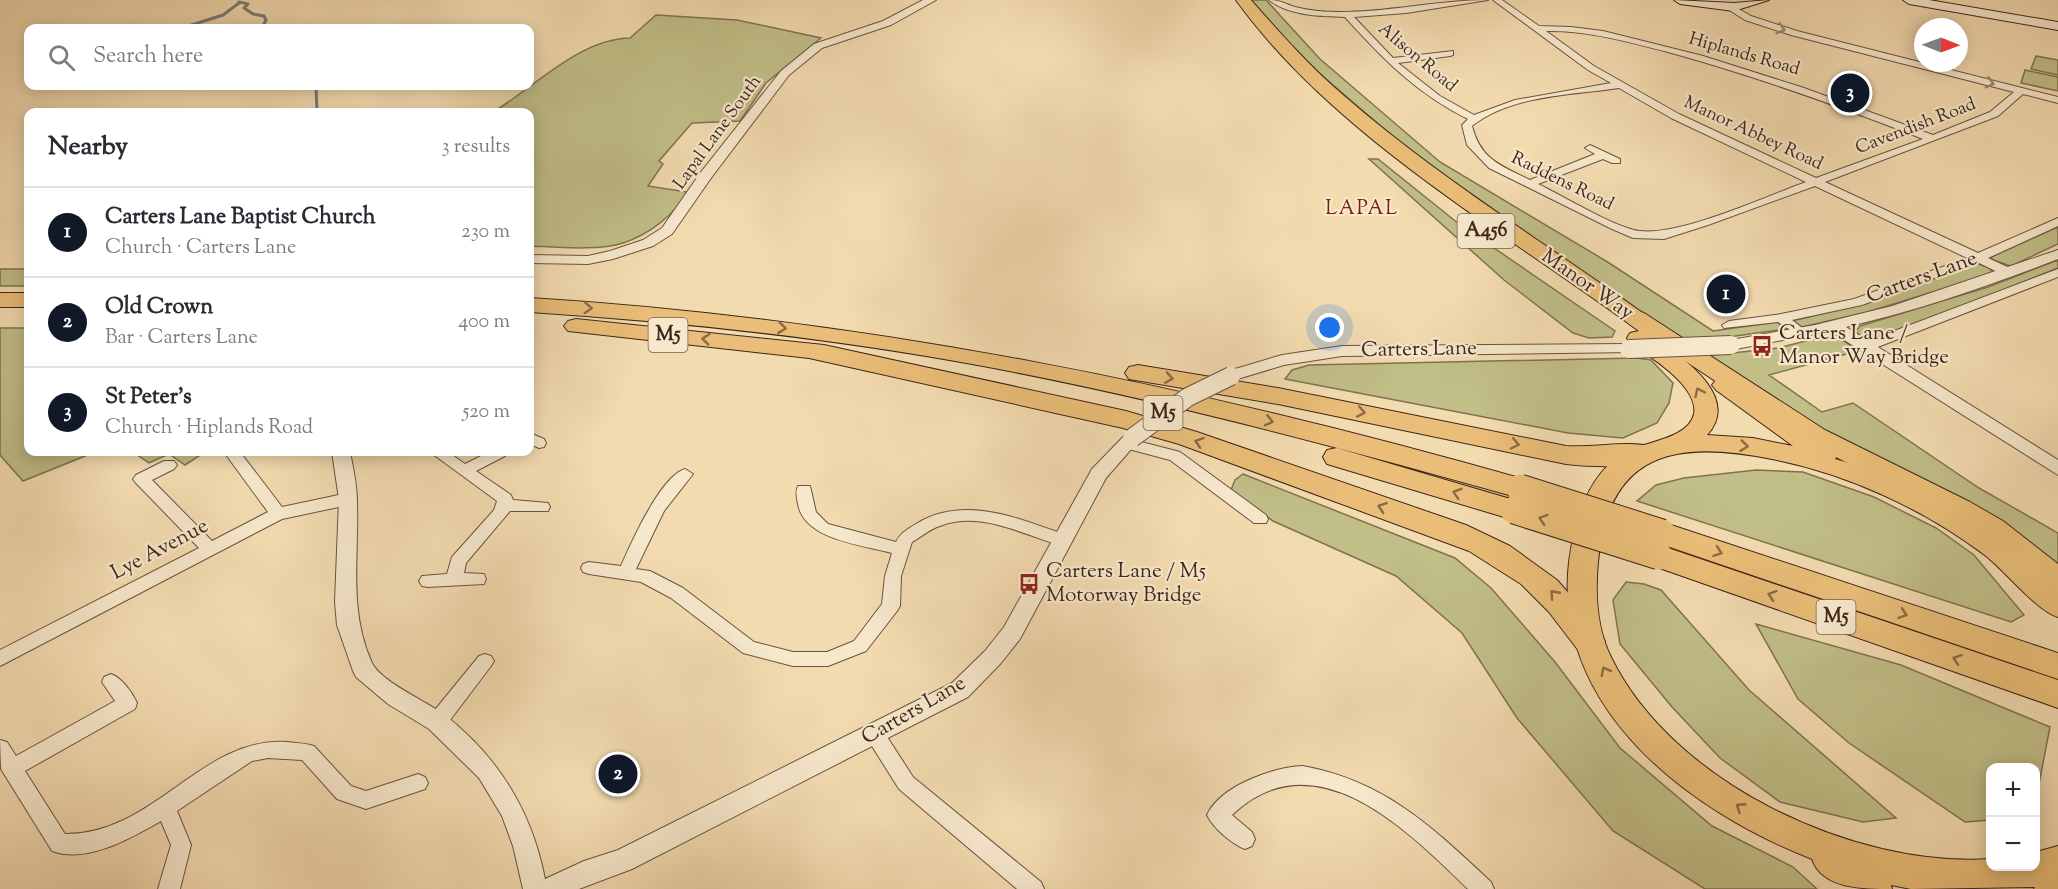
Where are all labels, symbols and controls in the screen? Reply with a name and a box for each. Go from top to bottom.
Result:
street label: Alison Road [1372,17,1462,99]
north arrow [1914,18,1968,72]
one-way arrow [1775,22,1786,34]
search box [24,24,534,90]
street label: Hiplands Road [1685,27,1803,83]
icon: search [45,41,78,74]
text: Search here [93,41,203,73]
street label: Lapal Lane South [668,70,769,196]
pin: 3 [1830,70,1870,116]
one-way arrow [1985,76,1995,89]
street label: Manor Abbey Road [1679,90,1827,178]
street label: Cavendish Road [1852,92,1980,162]
text: Nearby [48,129,128,166]
text: 3 results [441,133,510,162]
street label: Raddens Road [1506,146,1618,218]
district label: LAPAL [1325,195,1399,224]
text: Carters Lane Baptist Church [105,202,376,234]
road number: A456 [1458,214,1514,248]
text: 1 [64,218,71,247]
text: 230 m [461,218,510,247]
text: Church · Carters Lane [105,234,296,263]
street label: Manor Way [1535,242,1640,328]
street label: Carters Lane [1862,244,1982,312]
pin: 1 [1706,272,1746,316]
text: Old Crown [105,292,213,324]
one-way arrow [583,302,592,315]
text: 2 [63,308,72,337]
text: 400 m [458,308,510,337]
your location [1315,313,1344,342]
road number: M5 [648,318,688,352]
place label: Carters Lane / Manor Way Bridge [1779,319,1949,373]
one-way arrow [777,321,786,334]
text: Bar · Carters Lane [105,324,258,353]
one-way arrow [702,333,711,346]
street label: Carters Lane [1361,334,1477,366]
bus stop icon: Carters Lane / Manor Way Bridge [1750,334,1774,358]
one-way arrow [1164,371,1174,384]
text: St Peter's [105,382,192,414]
one-way arrow [1694,387,1706,398]
road number: M5 [1144,396,1182,430]
text: 3 [63,398,72,427]
text: 520 m [462,398,510,427]
one-way arrow [1356,405,1366,418]
one-way arrow [1264,413,1274,426]
text: Church · Hiplands Road [105,414,313,443]
one-way arrow [1194,436,1205,449]
one-way arrow [1509,437,1519,450]
one-way arrow [1739,439,1749,451]
one-way arrow [1453,488,1463,500]
one-way arrow [1378,501,1388,514]
street label: Lye Avenue [106,512,214,588]
one-way arrow [1538,514,1549,526]
one-way arrow [1712,545,1723,557]
place label: Carters Lane / M5 Motorway Bridge [1046,557,1206,611]
bus stop icon: Carters Lane / M5 Motorway Bridge [1017,572,1041,596]
one-way arrow [1768,590,1778,603]
one-way arrow [1550,591,1561,601]
road number: M5 [1816,600,1856,634]
one-way arrow [1897,607,1907,619]
one-way arrow [1952,654,1963,667]
one-way arrow [1601,667,1612,678]
street label: Carters Lane [856,669,972,753]
pin: 2 [598,752,638,796]
map controls [1986,763,2040,871]
button: + [1986,763,2040,817]
one-way arrow [1736,804,1747,815]
button: − [1986,817,2040,871]

